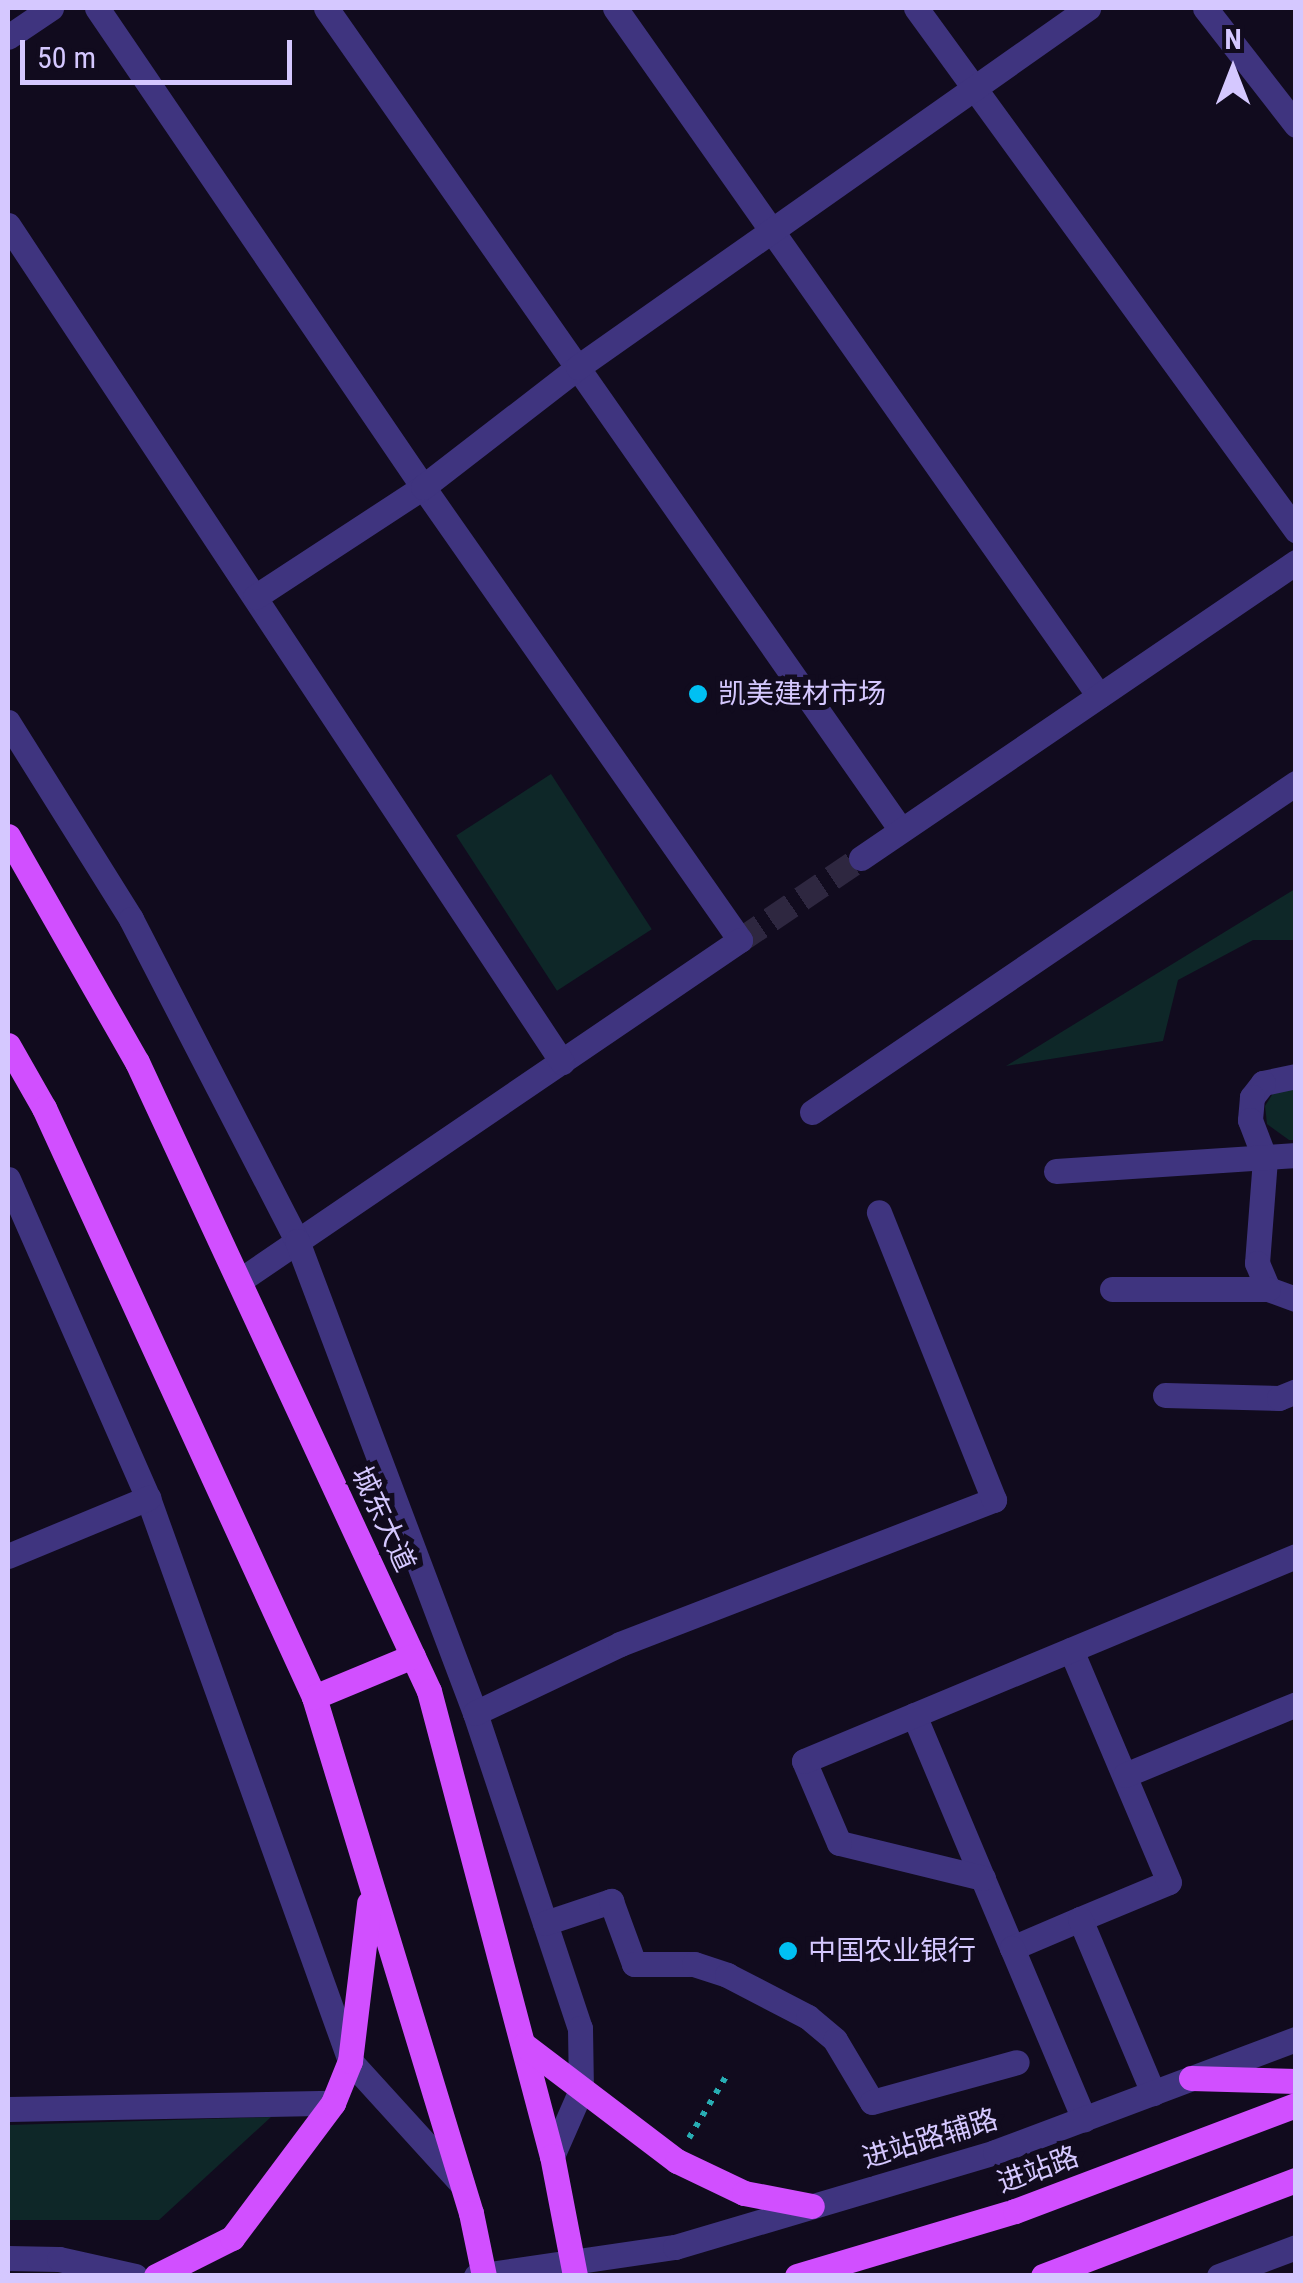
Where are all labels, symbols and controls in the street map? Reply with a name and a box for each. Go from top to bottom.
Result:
scale bar [25,20,298,82]
north arrow [1183,20,1283,120]
text: N [1224,23,1242,56]
text: 50 m [37,40,96,75]
place label: 凯美建材市场 [718,677,886,711]
marker: 凯美建材市场 [687,683,709,705]
street label: 城东大道 [344,1461,422,1577]
place label: 中国农业银行 [808,1934,976,1968]
marker: 中国农业银行 [777,1940,799,1962]
street label: 进站路辅路 [858,2102,1002,2176]
street label: 进站路 [993,2140,1083,2200]

